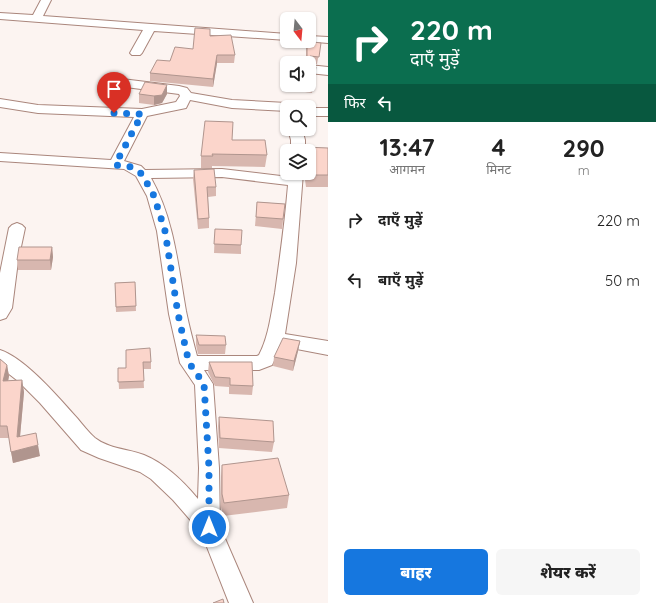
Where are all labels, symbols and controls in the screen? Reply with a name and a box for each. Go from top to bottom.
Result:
north arrow [280,12,316,48]
map controls [280,12,316,180]
text: 220 m [410,12,493,47]
icon: right [344,16,396,68]
text: दाएँ मुड़ें [410,47,459,70]
button: sound [280,56,316,92]
pin [97,72,131,113]
icon: arrive [103,78,125,100]
icon: left [374,92,396,114]
text: फिर [344,93,366,112]
button: search [280,100,316,136]
text: 13:47 [379,132,435,162]
text: 4 [492,132,506,162]
text: 290 [563,133,605,163]
button: layers [280,144,316,180]
text: आगमन [389,161,425,177]
text: मिनट [486,161,511,177]
text: m [578,162,589,178]
icon: right [344,209,366,231]
text: दाएँ मुड़ें [378,210,422,229]
text: 220 m [597,211,640,230]
icon: left [344,269,366,291]
text: बाएँ मुड़ें [378,270,423,289]
text: 50 m [605,271,640,290]
position arrow [188,506,230,548]
button: बाहर [344,549,488,595]
button: शेयर करें [496,549,640,595]

